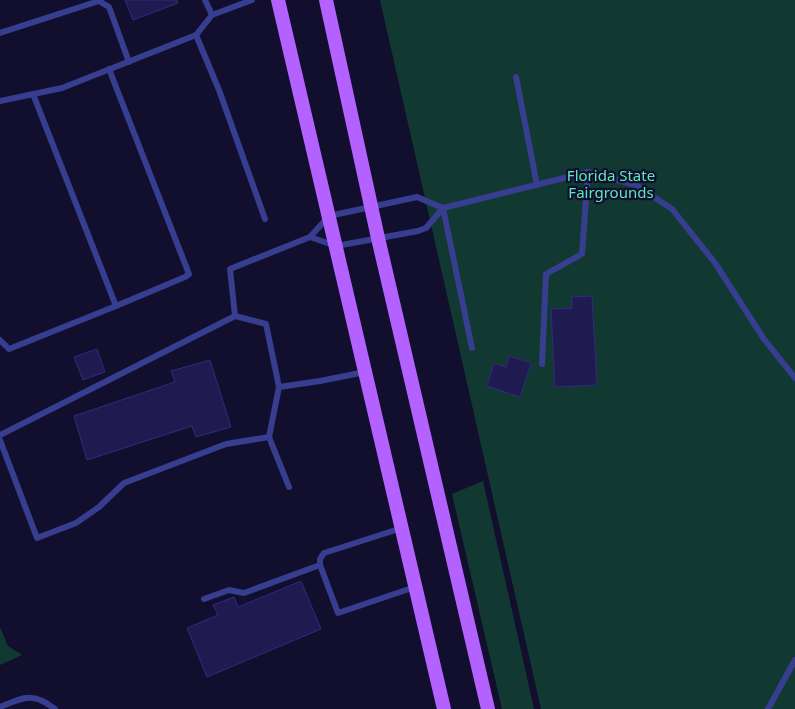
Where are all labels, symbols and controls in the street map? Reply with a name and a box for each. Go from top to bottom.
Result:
park label: Florida State Fairgrounds [567,165,655,202]

